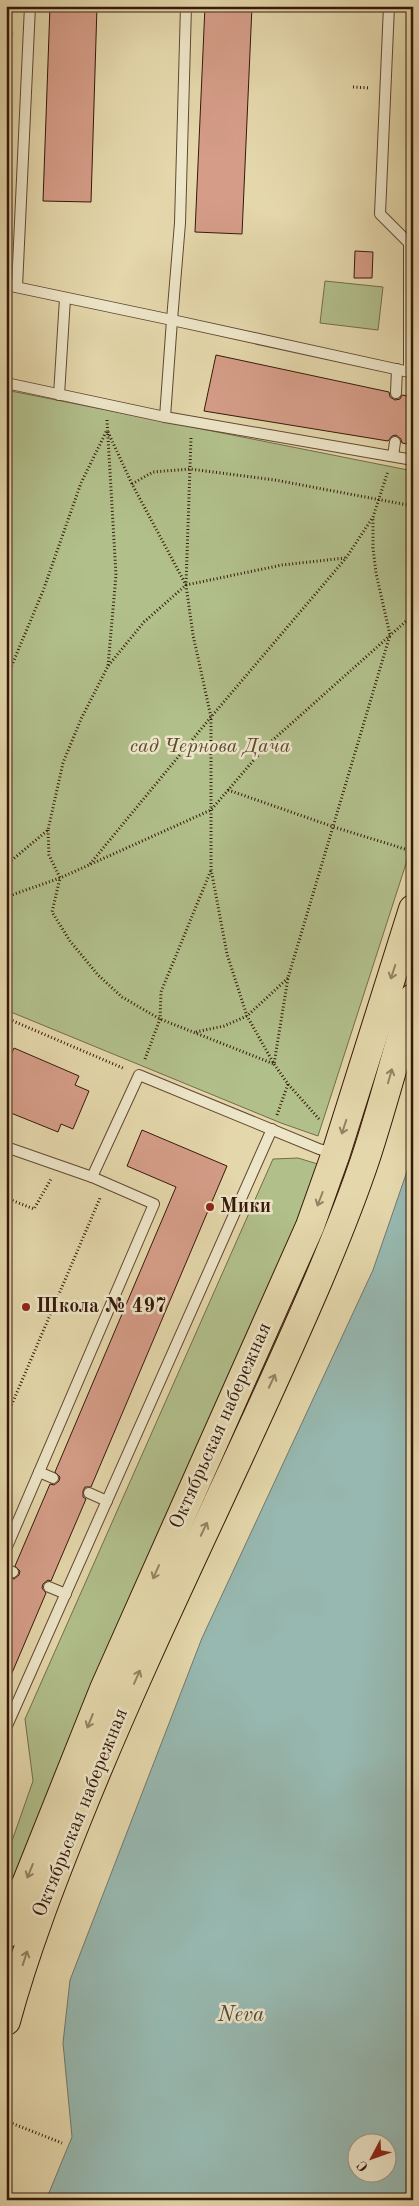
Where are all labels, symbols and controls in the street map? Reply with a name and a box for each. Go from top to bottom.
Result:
park label: сад Чернова Дача [130,737,291,757]
one-way arrow [388,964,397,980]
one-way arrow [385,1069,395,1085]
one-way arrow [339,1119,348,1135]
one-way arrow [315,1191,324,1206]
place label: Мики [220,1197,271,1217]
marker: Мики [204,1201,216,1213]
place label: Школа № 497 [36,1297,167,1317]
marker: Школа № 497 [20,1301,32,1313]
street label: Октябрьская набережная [166,1320,276,1532]
one-way arrow [268,1374,278,1389]
one-way arrow [200,1522,210,1537]
one-way arrow [150,1564,160,1579]
one-way arrow [133,1670,143,1685]
street label: Октябрьская набережная [30,1706,132,1920]
one-way arrow [85,1713,95,1728]
one-way arrow [24,1864,33,1879]
one-way arrow [21,1950,30,1966]
water label: Neva [217,2005,264,2026]
north arrow [346,2134,396,2184]
text: С [355,2158,371,2174]

